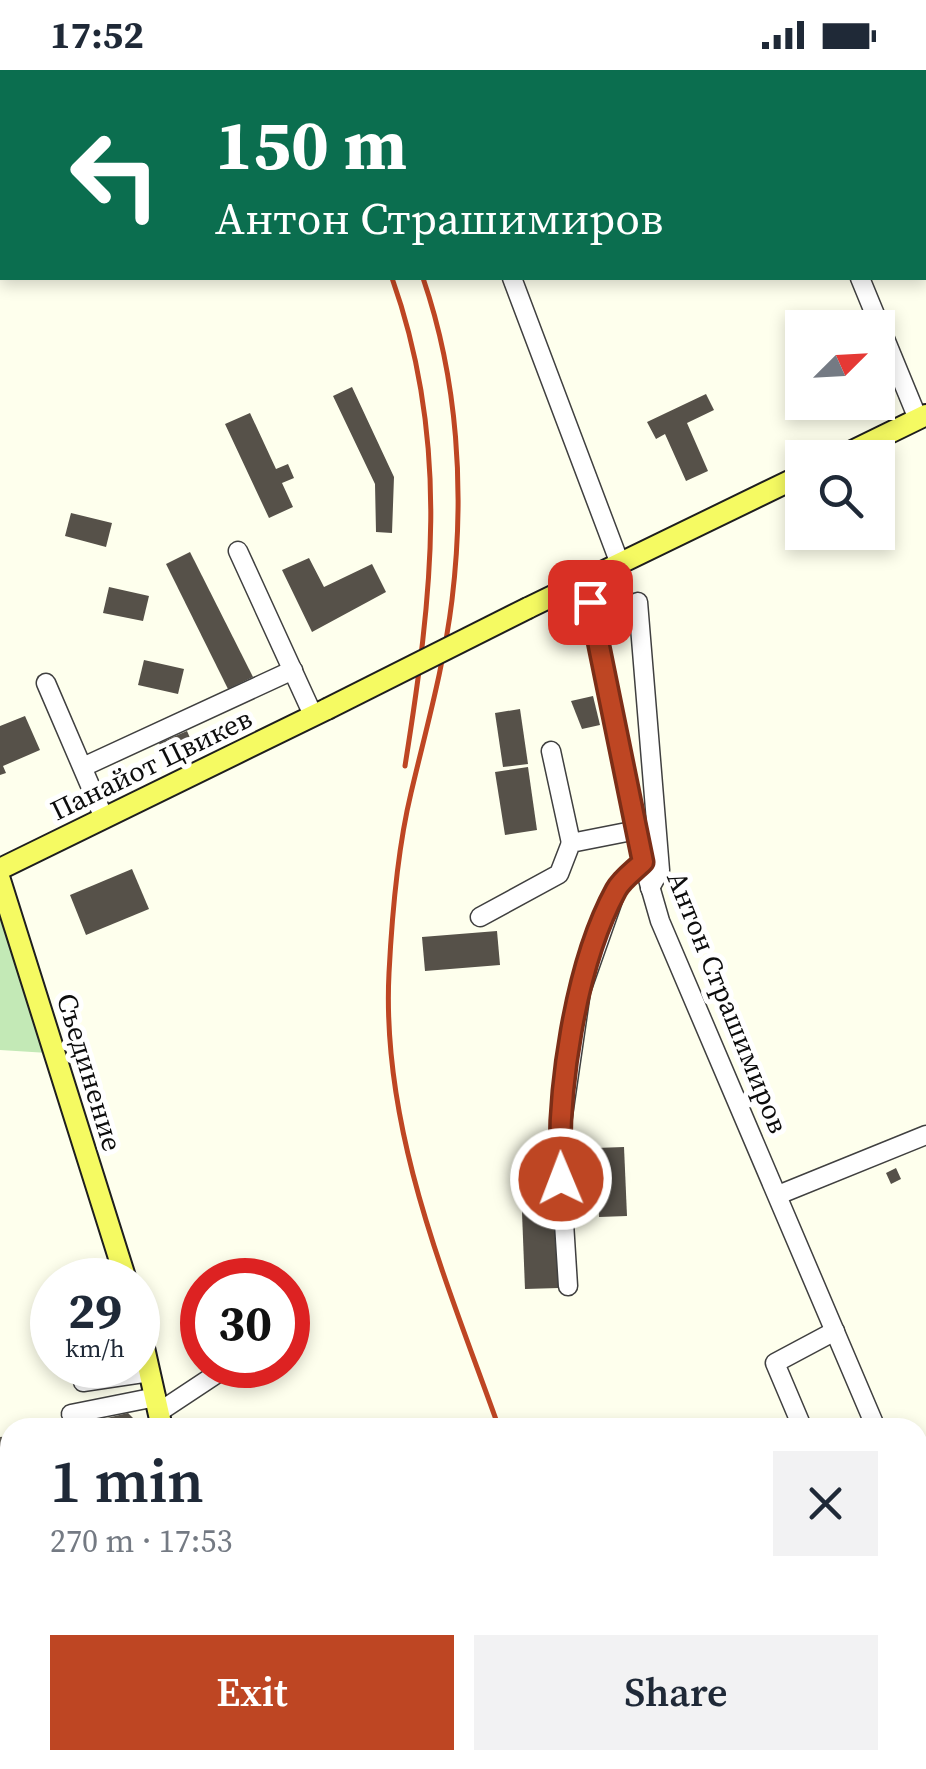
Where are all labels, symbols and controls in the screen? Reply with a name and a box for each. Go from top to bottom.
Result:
text: 17:52 [50,9,144,61]
text: 150 m [215,96,407,192]
icon: left [50,110,180,240]
text: Антон Страшимиров [215,187,663,249]
north arrow [785,310,895,420]
map controls [785,310,895,550]
button: search [785,440,895,550]
pin [548,560,633,645]
icon: arrive [563,575,618,630]
street label: Панайот Цвикев [44,699,258,829]
street label: Антон Страшимиров [658,866,798,1138]
street label: Съединение [48,989,132,1155]
position arrow [509,1127,613,1231]
speed limit sign: 30 [180,1258,310,1388]
text: 29 [68,1276,122,1345]
text: km/h [65,1331,125,1365]
text: 1 min [50,1440,204,1522]
button: close [773,1451,878,1556]
text: 270 m · 17:53 [50,1519,232,1563]
button: Exit [50,1635,454,1750]
button: Share [474,1635,878,1750]

